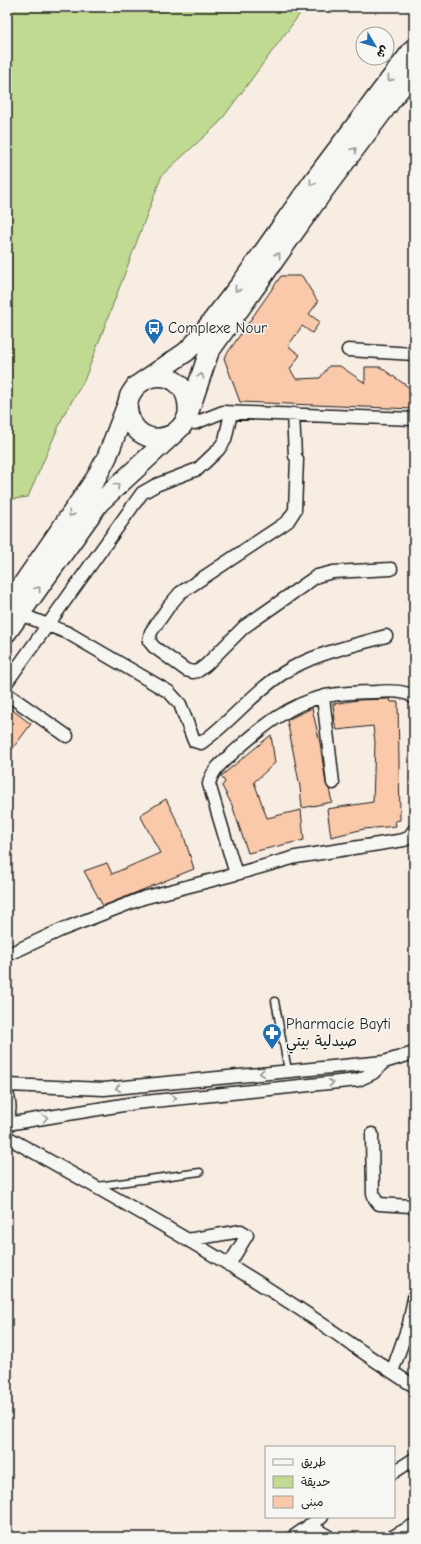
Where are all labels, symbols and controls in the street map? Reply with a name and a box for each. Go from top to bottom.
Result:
north arrow [355,26,395,66]
text: ش [374,43,391,61]
one-way arrow [388,75,395,82]
one-way arrow [349,147,357,154]
one-way arrow [310,178,317,185]
one-way arrow [273,252,281,259]
one-way arrow [234,284,241,291]
bus stop icon: Complexe Nour [143,317,165,345]
place label: Complexe Nour [168,319,267,337]
one-way arrow [196,373,204,380]
one-way arrow [113,484,120,491]
one-way arrow [68,510,76,517]
one-way arrow [33,586,40,593]
place label: Pharmacie Bayti صيدلية بيتي [286,1015,391,1054]
pharmacy icon: Pharmacie Bayti صيدلية بيتي [261,1022,283,1050]
one-way arrow [259,1068,265,1077]
one-way arrow [328,1079,334,1088]
one-way arrow [115,1083,121,1092]
one-way arrow [171,1094,177,1103]
one-way arrow [42,1114,49,1122]
legend [265,1446,395,1518]
text: طريق [301,1455,326,1469]
text: حديقة [301,1475,330,1489]
text: مبنى [301,1495,324,1510]

